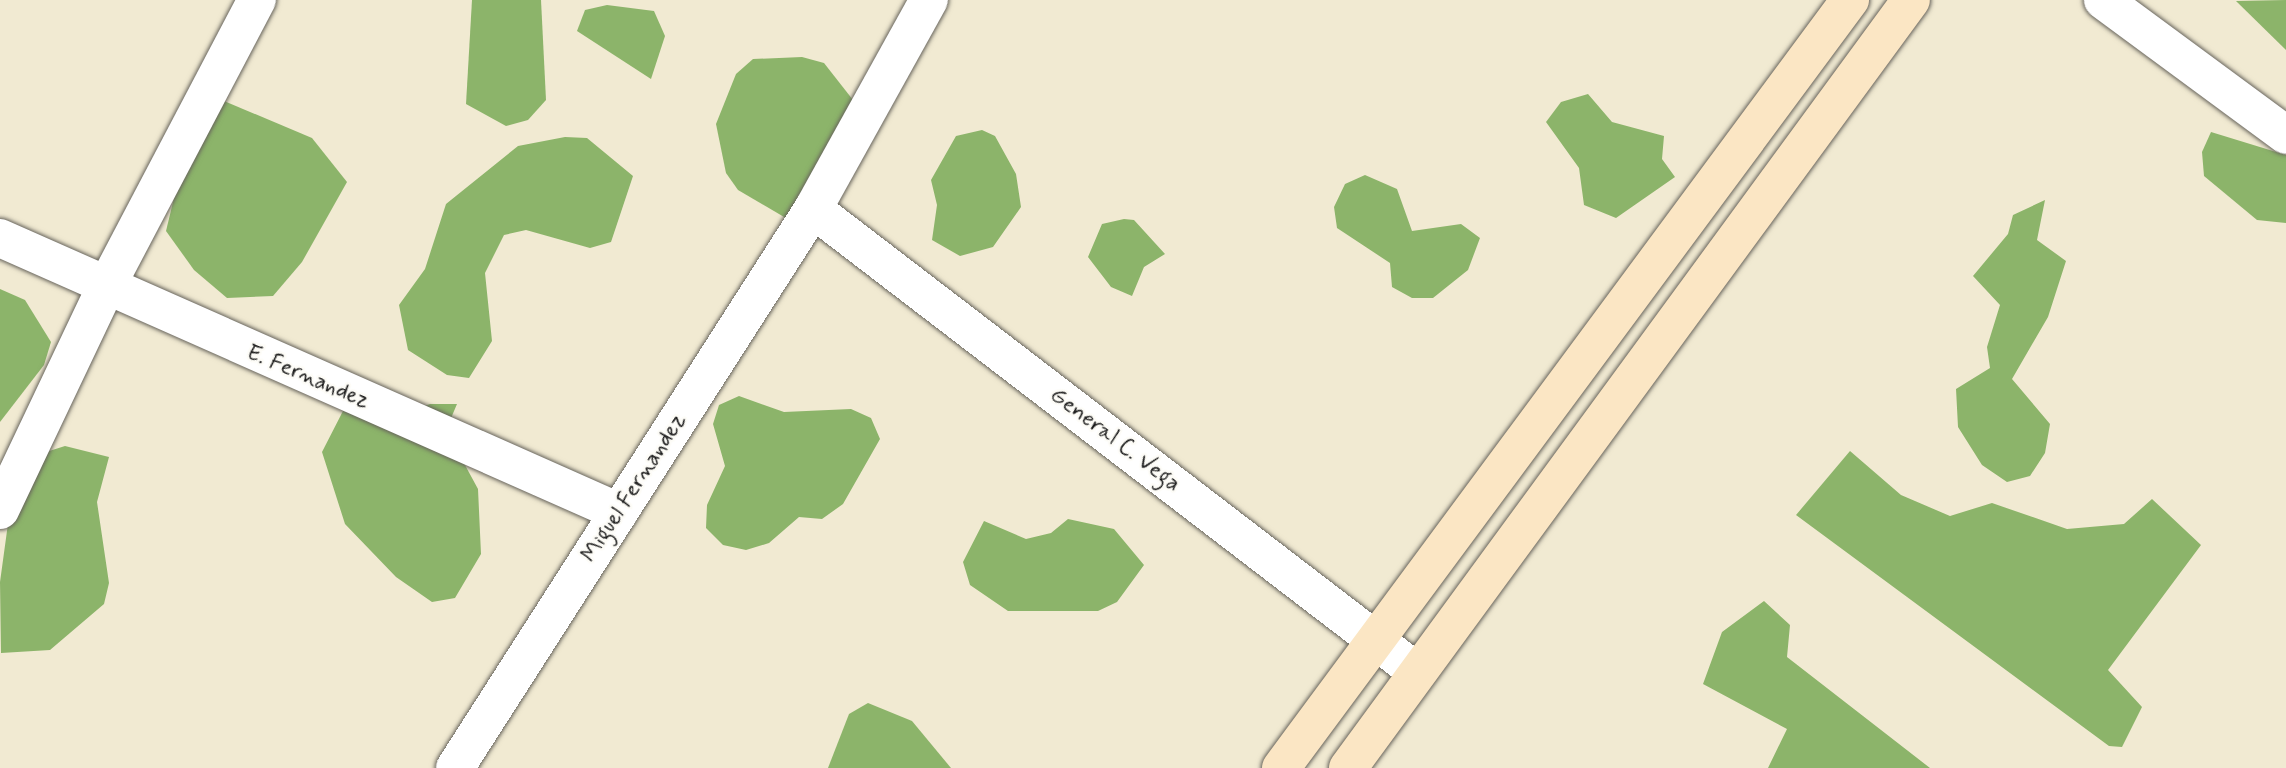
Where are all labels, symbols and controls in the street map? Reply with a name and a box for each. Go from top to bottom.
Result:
street label: E. Fernandez [242,339,374,415]
street label: General C. Vega [1043,381,1187,499]
street label: Miguel Fernandez [576,408,692,568]

